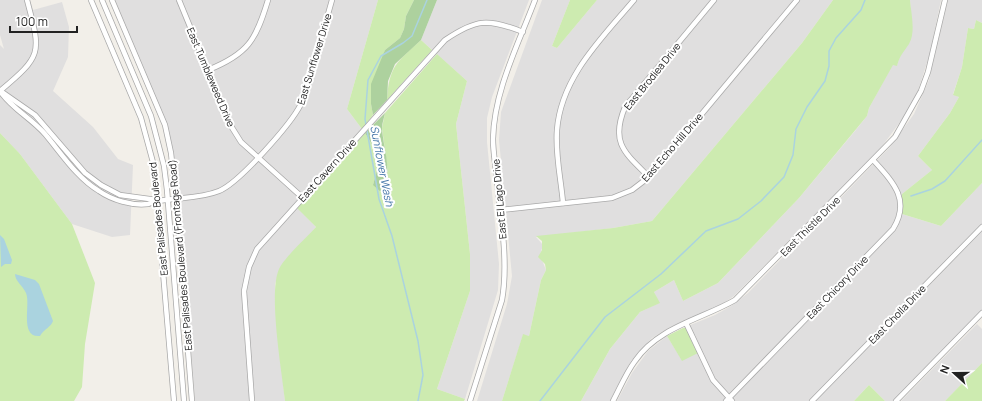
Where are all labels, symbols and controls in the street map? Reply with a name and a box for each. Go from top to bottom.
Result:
scale bar [10,8,77,34]
street label: East Sunflower Drive [293,11,335,106]
text: 100 m [16,13,48,30]
street label: East Tumbleweed Drive [184,25,238,129]
street label: East Brodiea Drive [620,39,684,113]
street label: East Echo Hill Drive [638,110,706,184]
water label: Sunflower Wash [367,124,398,208]
street label: East Cavern Drive [295,135,359,205]
street label: East El Lago Drive [489,158,509,240]
street label: East Palisades Boulevard (Frontage Road) [165,159,195,351]
street label: East Palisades Boulevard [145,161,171,276]
street label: East Thistle Drive [777,193,843,259]
street label: East Chicory Drive [803,252,871,322]
street label: East Cholla Drive [865,281,929,347]
north arrow [934,353,974,393]
text: N [936,363,953,376]

